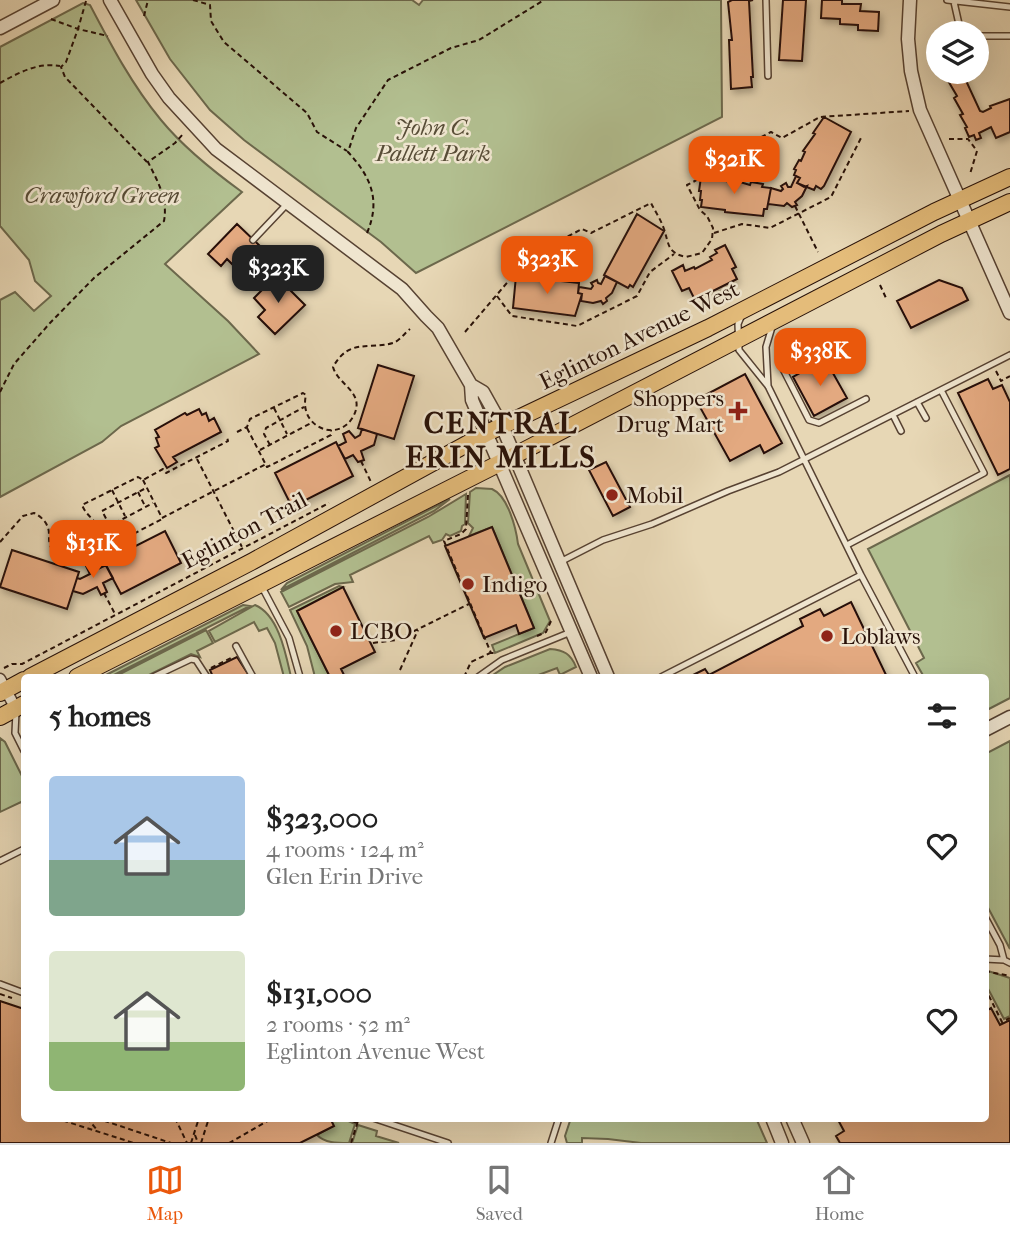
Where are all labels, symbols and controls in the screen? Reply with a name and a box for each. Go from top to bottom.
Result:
map controls [926,21,989,84]
button: layers [926,21,989,84]
park label: John C. Pallett Park [374,114,491,167]
pin: $321K [685,136,783,196]
text: $321K [705,145,763,172]
park label: Crawford Green [24,182,180,209]
pin: $323K [498,236,596,296]
text: $323K [517,245,577,272]
pin: $323K [229,246,327,305]
text: $323K [248,254,308,281]
street label: Eglinton Avenue West [535,275,744,396]
pin: $338K [771,328,869,388]
text: $338K [790,337,850,364]
place label: Shoppers Drug Mart [617,385,724,438]
marker: Shoppers Drug Mart [730,403,746,419]
district label: CENTRAL ERIN MILLS [405,406,597,475]
place label: Mobil [626,482,684,509]
street label: Eglinton Trail [177,486,312,575]
marker: Mobil [604,487,620,503]
pin: $131K [44,520,142,580]
text: $131K [65,529,121,556]
place label: Indigo [482,571,547,598]
marker: Indigo [460,576,476,592]
place label: LCBO [350,618,413,645]
marker: LCBO [328,623,344,639]
place label: Loblaws [841,623,921,650]
marker: Loblaws [819,628,835,644]
icon: filters [923,697,961,735]
text: 5 homes [49,699,151,734]
text: $323,000 [266,801,378,836]
icon: home [105,804,189,888]
icon: heart [923,827,961,865]
text: 4 rooms · 124 m² [266,836,424,863]
text: Glen Erin Drive [266,863,423,890]
text: $131,000 [266,976,372,1011]
icon: home [105,979,189,1063]
icon: heart [923,1002,961,1040]
text: 2 rooms · 52 m² [266,1011,410,1038]
text: Eglinton Avenue West [266,1038,485,1065]
tab: Map [146,1161,184,1225]
tab: Saved [476,1161,523,1225]
tab: Home [815,1161,864,1225]

